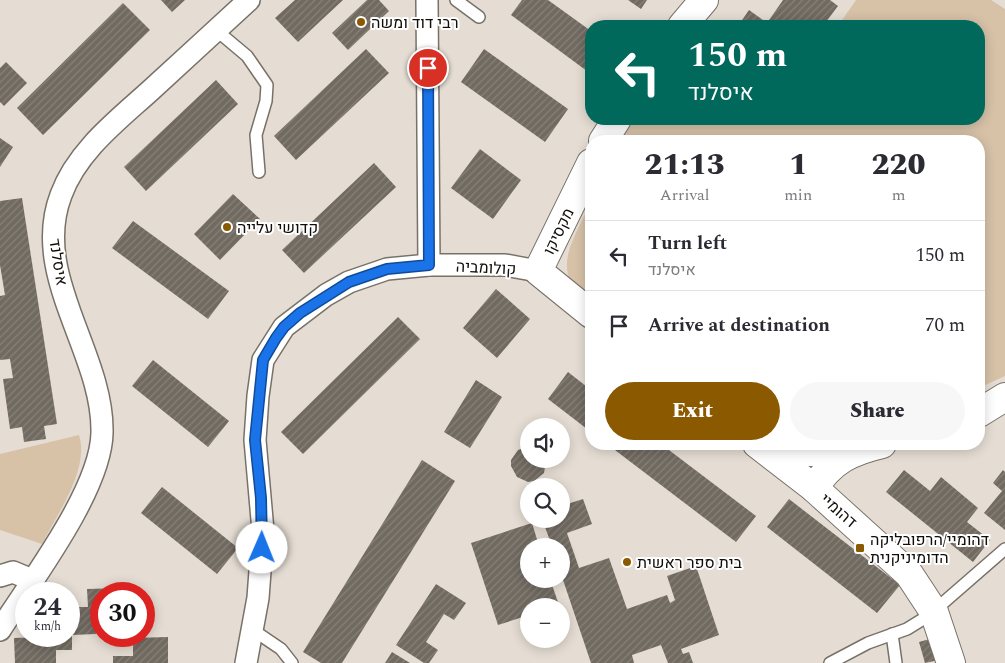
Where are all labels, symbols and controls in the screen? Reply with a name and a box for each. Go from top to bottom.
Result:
place label: רבי דוד ומשה [371,11,458,35]
marker: רבי דוד ומשה [355,16,367,28]
text: 150 m [688,29,787,82]
icon: left [605,40,670,105]
pin [407,47,449,89]
icon: arrive [414,54,442,82]
text: איסלנד [688,77,754,110]
text: 21:13 [644,142,725,188]
text: 1 [789,142,807,188]
text: 220 [872,142,926,188]
text: Arrival [660,183,710,207]
text: min [784,183,812,207]
text: m [892,183,905,207]
street label: מקסיקו [537,204,581,259]
place label: קדושי עלייה [237,216,318,240]
marker: קדושי עלייה [221,221,233,233]
text: Turn left [648,229,727,258]
street label: איסלנד [42,237,74,288]
text: 150 m [915,241,965,270]
icon: left [605,242,633,270]
street label: קולומביה [455,254,517,282]
text: איסלנד [648,258,696,282]
text: Arrive at destination [648,311,830,340]
text: 70 m [925,311,965,340]
icon: arrive [605,312,633,340]
button: Exit [605,382,780,440]
button: Share [790,382,965,440]
map controls [520,418,570,648]
button: sound [520,418,570,468]
button: search [520,478,570,528]
street label: דהומיי [815,488,862,534]
position arrow [235,521,287,573]
place label: דהומיי/הרפובליקה הדומיניקנית [870,528,989,570]
button: + [520,538,570,588]
marker: דהומיי/הרפובליקה הדומיניקנית [854,542,866,554]
place label: בית ספר ראשית [637,551,743,575]
marker: בית ספר ראשית [621,556,633,568]
speed limit sign: 30 [90,582,155,647]
text: 24 [33,589,62,627]
button: − [520,598,570,648]
text: km/h [34,617,61,636]

